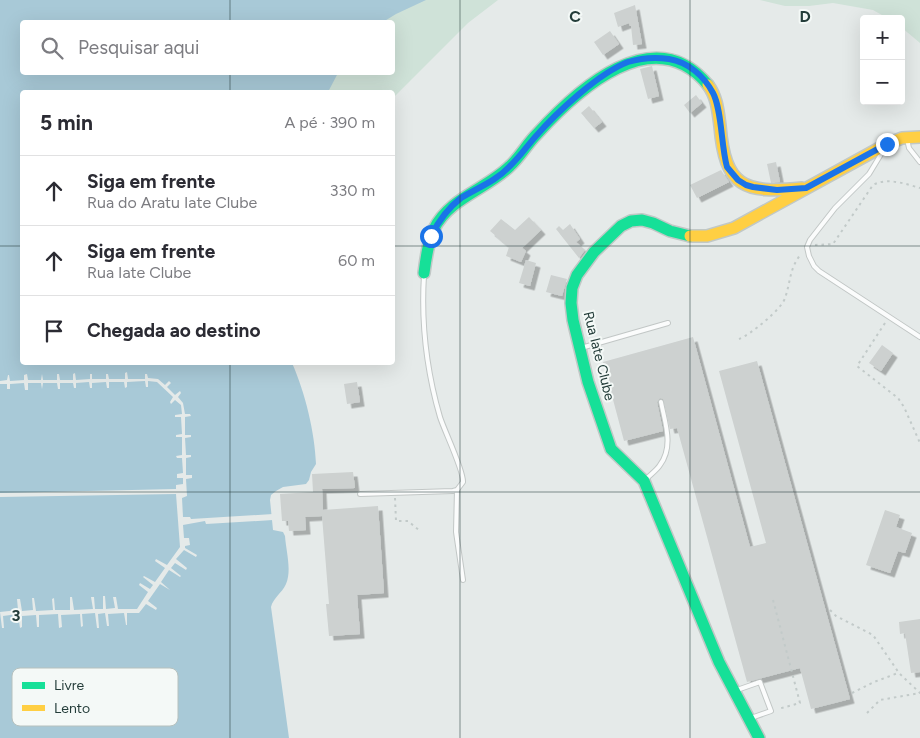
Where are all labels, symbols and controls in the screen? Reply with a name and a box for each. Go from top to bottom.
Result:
text: C [569,7,581,26]
text: D [799,7,811,26]
map controls [860,15,905,105]
button: + [860,15,905,60]
search box [20,20,395,75]
icon: search [38,34,66,62]
text: Pesquisar aqui [78,36,199,59]
button: − [860,60,905,105]
text: 5 min [40,110,93,135]
text: A pé · 390 m [284,113,375,132]
route end [876,133,899,156]
text: Siga em frente [87,170,215,193]
icon: ahead [40,177,68,205]
text: 330 m [330,181,375,200]
text: Rua do Aratu Iate Clube [87,193,257,212]
route start [420,225,443,248]
text: Siga em frente [87,240,215,263]
icon: ahead [40,247,68,275]
text: 60 m [338,251,375,270]
text: Rua Iate Clube [87,263,191,282]
street label: Rua Iate Clube [580,310,618,403]
icon: arrive [40,317,68,345]
text: Chegada ao destino [87,319,260,342]
text: 3 [12,606,21,625]
legend [12,668,178,726]
text: Livre [54,677,85,694]
text: Lento [54,700,90,717]

